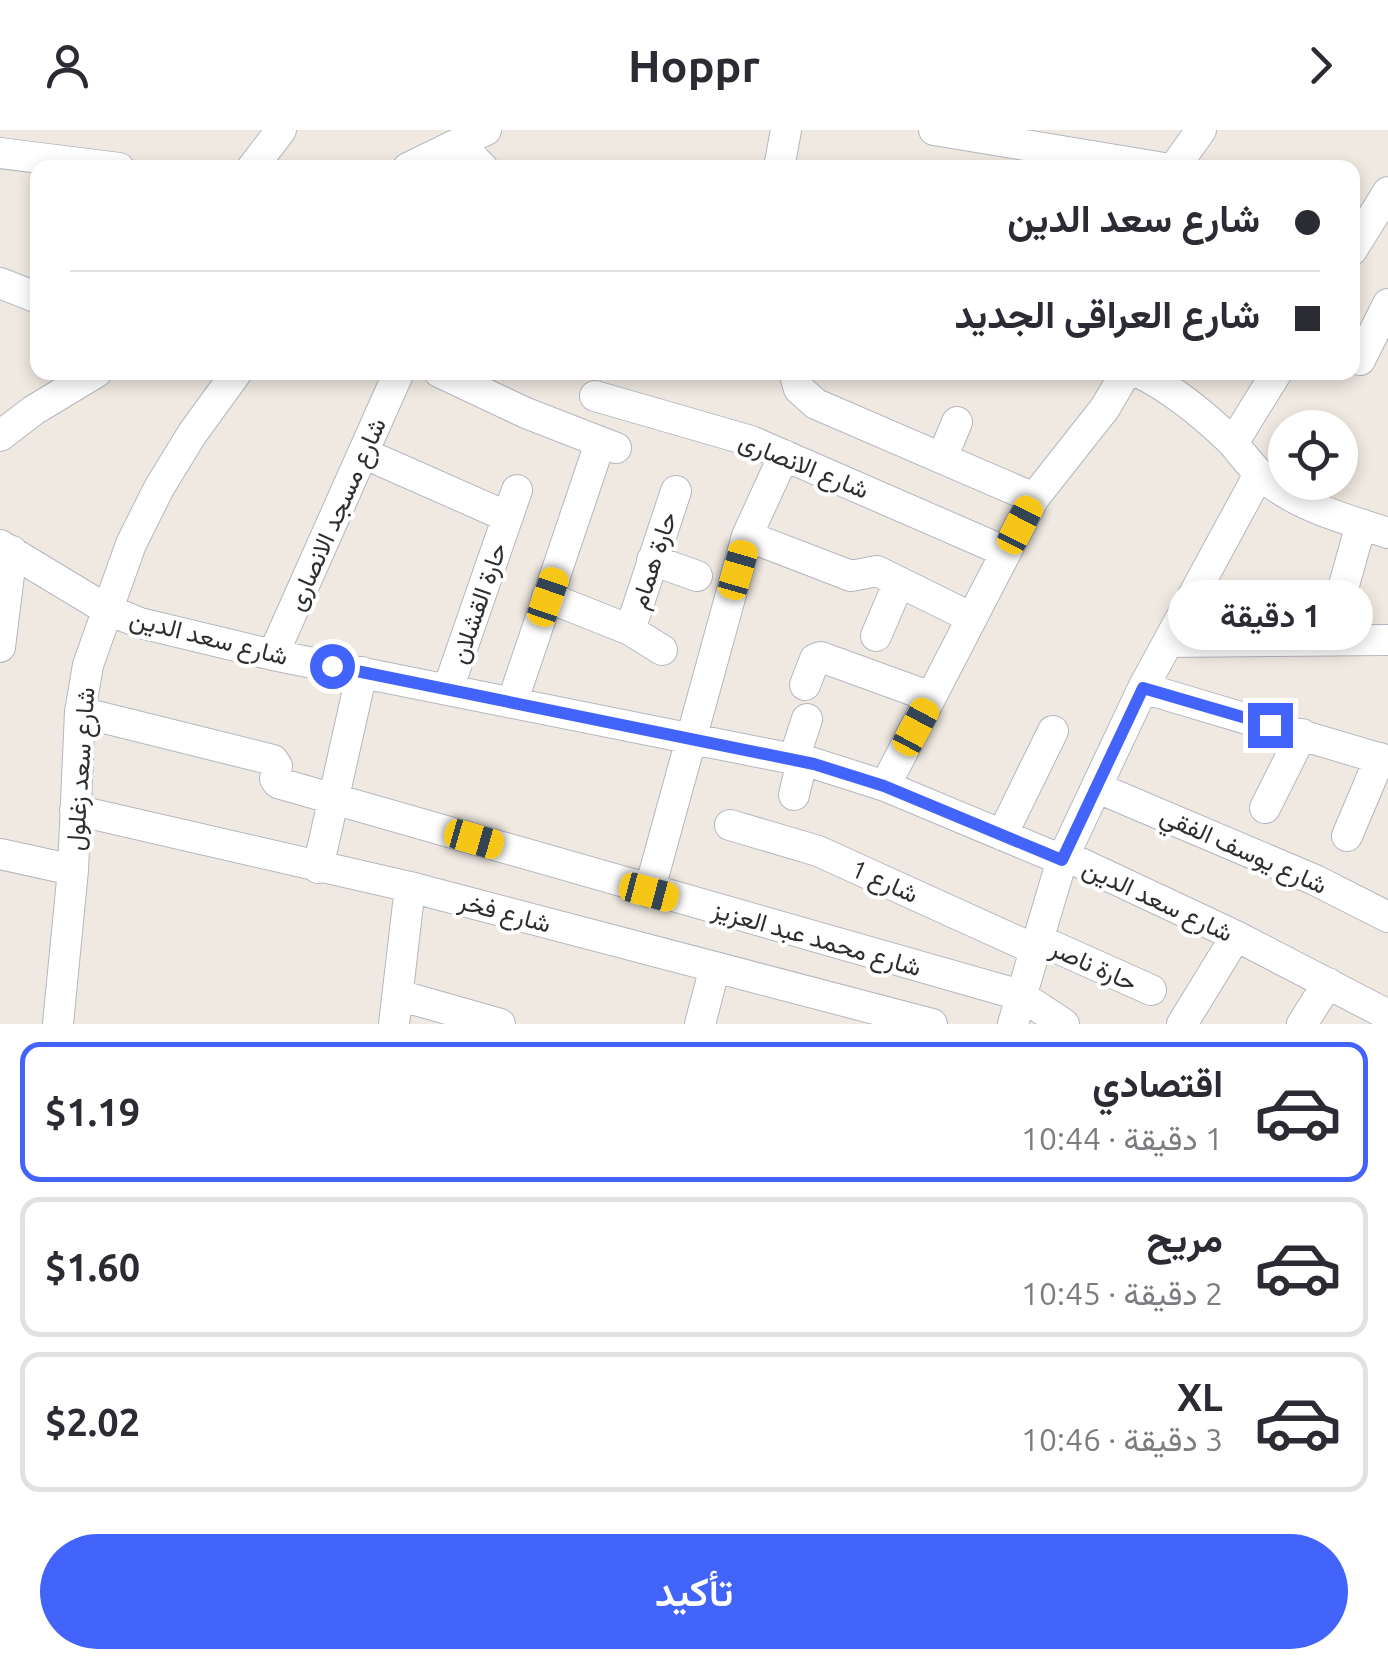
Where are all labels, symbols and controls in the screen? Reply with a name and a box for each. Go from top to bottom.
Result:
icon: person [40,38,95,93]
icon: forward [1293,38,1348,93]
text: Hoppr [628,40,760,91]
text: شارع سعد الدين [1007,197,1260,239]
text: شارع العراقى الجديد [954,293,1260,335]
map controls [1268,410,1358,500]
button: locate [1268,410,1358,500]
street label: شارع مسجد الانصارى [281,413,394,616]
street label: شارع الانصارى [734,426,873,506]
car [993,491,1047,559]
street label: حارة همام [624,508,685,613]
car [715,537,761,603]
street label: حارة القشلان [444,539,514,668]
car [524,564,572,630]
callout: 1 دقيقة [1168,580,1372,650]
text: 1 دقيقة [1220,597,1321,633]
street label: شارع سعد الدين [126,604,291,673]
route start [310,644,355,689]
street label: شارع سعد زغلول [60,686,103,852]
car [889,693,943,761]
route end [1248,703,1293,748]
street label: شارع يوسف الفقي [1154,801,1331,906]
car [441,816,507,862]
street label: شارع سعد الدين [1077,853,1237,950]
street label: شارع 1 [846,854,923,911]
car [616,870,682,914]
street label: شارع فخر [454,886,554,941]
street label: شارع محمد عبد العزيز [708,895,925,984]
street label: حارة ناصر [1045,933,1141,998]
text: اقتصادي [1092,1062,1223,1104]
icon: car [1253,1067,1343,1157]
text: $1.19 [45,1091,140,1133]
text: 1 دقيقة · 10:44 [1021,1120,1223,1156]
text: مريح [1147,1217,1223,1259]
icon: car [1253,1222,1343,1312]
text: $1.60 [45,1246,140,1288]
text: 2 دقيقة · 10:45 [1021,1275,1223,1311]
text: XL [1177,1376,1223,1418]
icon: car [1253,1377,1343,1467]
text: $2.02 [45,1401,140,1443]
text: 3 دقيقة · 10:46 [1021,1421,1223,1457]
button: تأكيد [40,1534,1348,1649]

